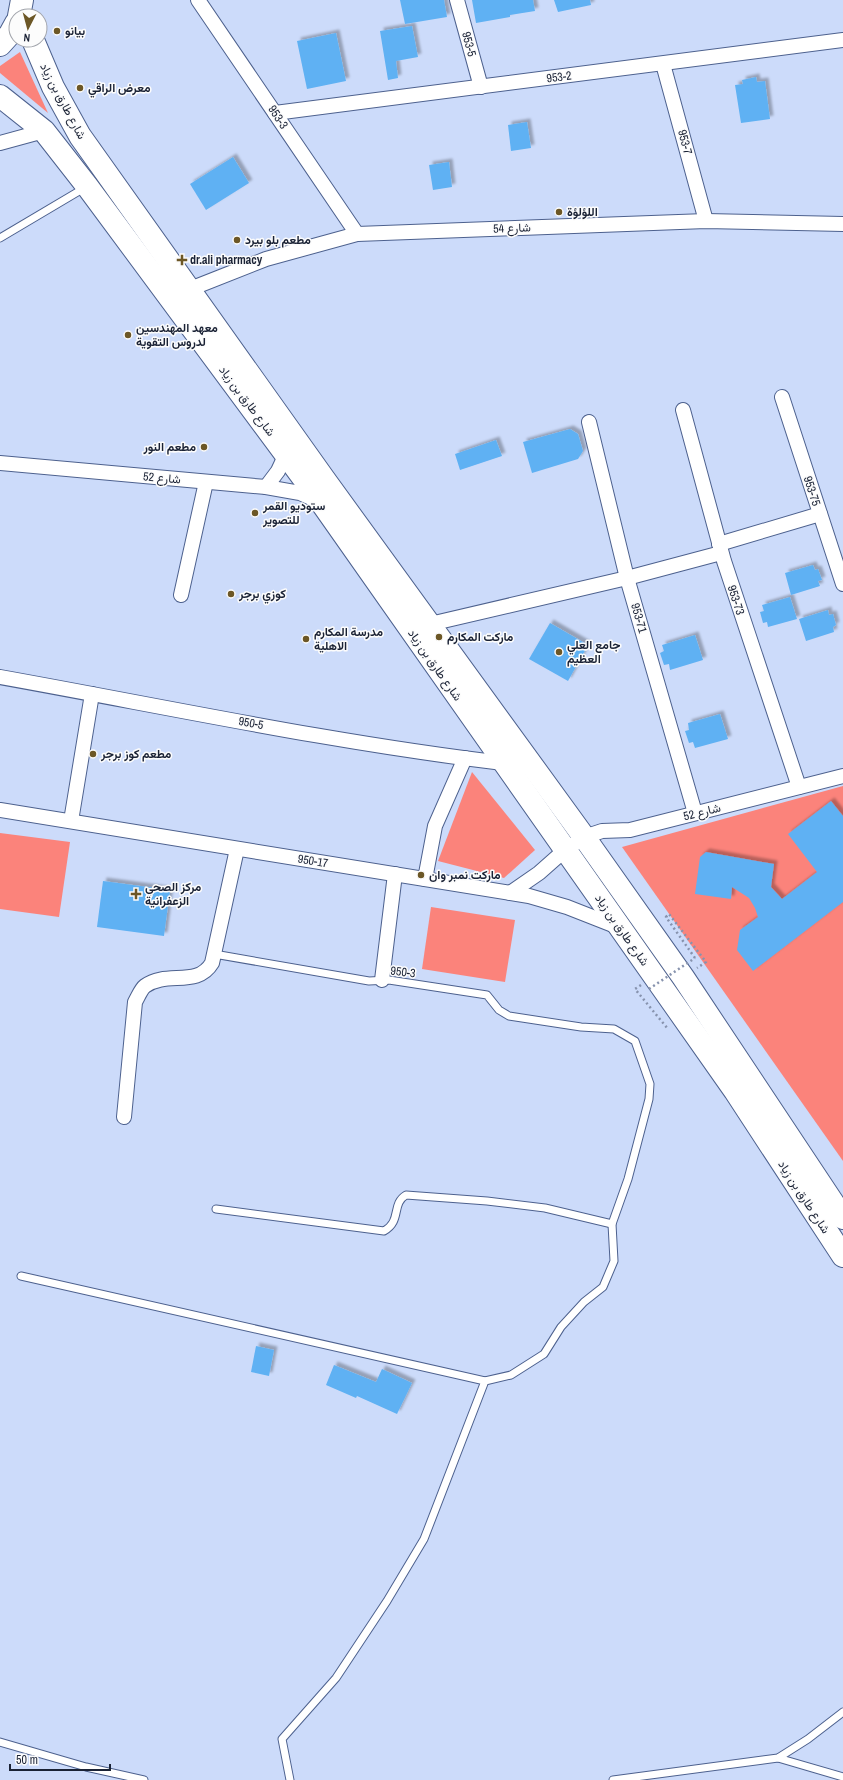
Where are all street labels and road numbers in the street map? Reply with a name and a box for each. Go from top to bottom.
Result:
street label: 953-5 [458,30,480,59]
street label: شارع طارق بن زياد [35,60,90,142]
street label: 953-2 [546,68,572,86]
street label: 953-3 [264,102,292,132]
street label: 953-7 [674,128,696,157]
street label: شارع 54 [493,219,531,238]
street label: شارع طارق بن زياد [214,363,279,440]
street label: شارع 52 [142,468,182,489]
street label: 953-75 [800,474,825,509]
street label: 953-73 [724,583,748,617]
street label: 953-71 [627,601,651,635]
street label: شارع طارق بن زياد [403,626,466,705]
street label: 950-5 [237,713,265,733]
street label: شارع 52 [682,800,723,825]
street label: 950-17 [297,851,330,871]
street label: شارع طارق بن زياد [590,891,653,970]
street label: 950-3 [390,963,416,981]
street label: شارع طارق بن زياد [773,1157,834,1237]

